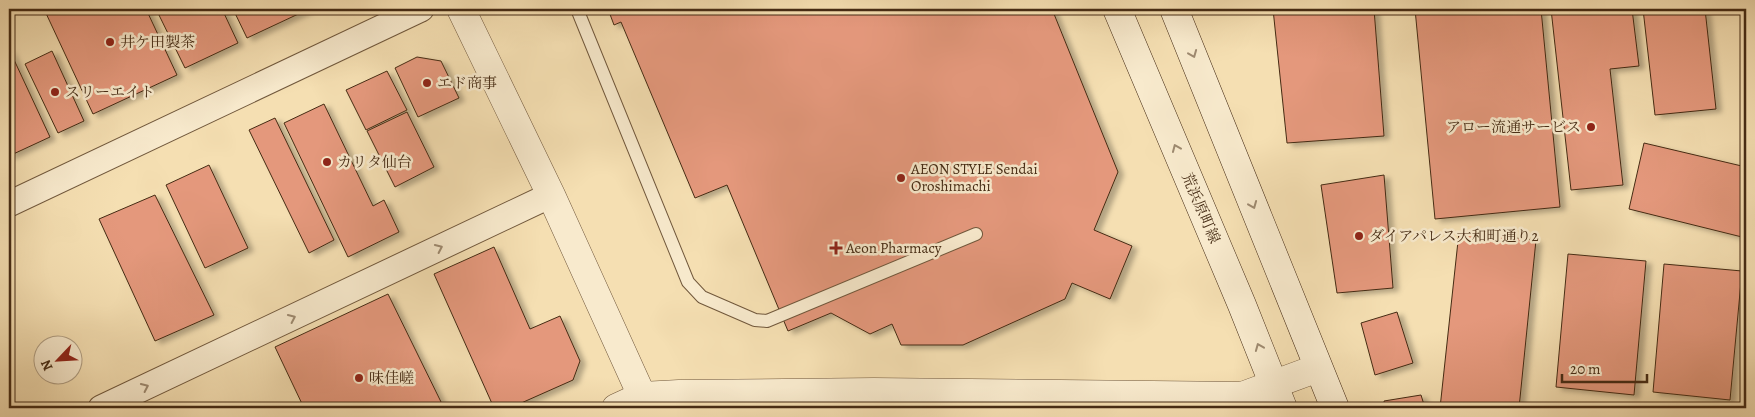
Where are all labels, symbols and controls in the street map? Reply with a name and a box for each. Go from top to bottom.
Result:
place label: 井ケ田製茶 [120,32,195,52]
marker: 井ケ田製茶 [104,36,116,48]
one-way arrow [1186,49,1197,58]
place label: エド商事 [437,73,497,93]
marker: エド商事 [421,77,433,89]
place label: スリーエイト [65,82,155,102]
marker: スリーエイト [49,86,61,98]
place label: アロー流通サービス [1446,117,1581,137]
marker: アロー流通サービス [1585,121,1597,133]
one-way arrow [1172,144,1183,153]
place label: カリタ仙台 [337,152,412,172]
marker: カリタ仙台 [321,156,333,168]
place label: AEON STYLE Sendai Oroshimachi [910,159,1038,196]
street label: 荒浜原町線 [1177,170,1225,246]
marker: AEON STYLE Sendai Oroshimachi [895,172,907,184]
one-way arrow [1247,200,1257,209]
place label: ダイアパレス大和町通り2 [1369,226,1539,246]
marker: ダイアパレス大和町通り2 [1353,230,1365,242]
place label: Aeon Pharmacy [845,238,942,258]
marker: Aeon Pharmacy [830,242,842,254]
one-way arrow [434,244,443,255]
one-way arrow [287,314,296,324]
north arrow [32,334,82,384]
one-way arrow [1255,343,1265,351]
scale bar [1562,352,1648,384]
text: N [36,357,57,374]
text: 20 m [1570,359,1601,379]
place label: 味佳嵯 [369,368,414,388]
marker: 味佳嵯 [353,372,365,384]
one-way arrow [140,383,149,394]

